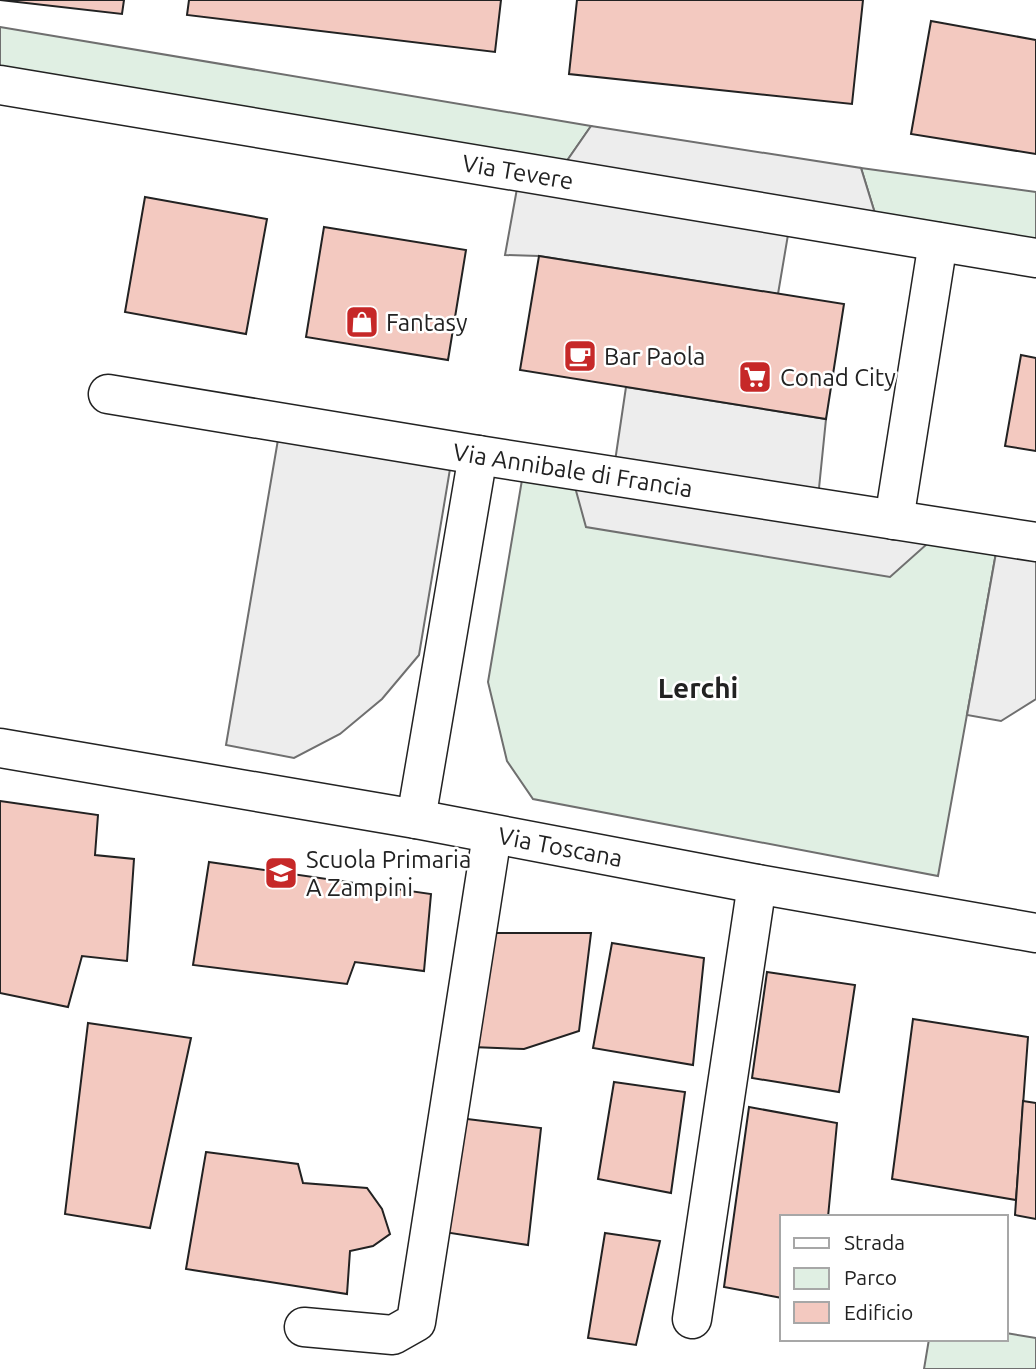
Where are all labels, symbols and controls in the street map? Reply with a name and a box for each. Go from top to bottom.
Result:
street label: Via Tevere [460,149,575,194]
shop icon: Fantasy [343,303,381,341]
place label: Fantasy [386,309,468,336]
cafe icon: Bar Paola [561,337,599,375]
place label: Bar Paola [604,343,705,370]
supermarket icon: Conad City [736,358,774,396]
place label: Conad City [780,364,896,391]
street label: Via Annibale di Francia [451,438,695,502]
district label: Lerchi [658,672,738,703]
street label: Via Toscana [496,821,625,872]
place label: Scuola Primaria A Zampini [306,846,471,901]
school or university icon: Scuola Primaria A Zampini [262,854,300,892]
legend [780,1215,1008,1341]
text: Strada [844,1230,905,1254]
text: Parco [844,1265,897,1289]
text: Edificio [844,1300,913,1324]

